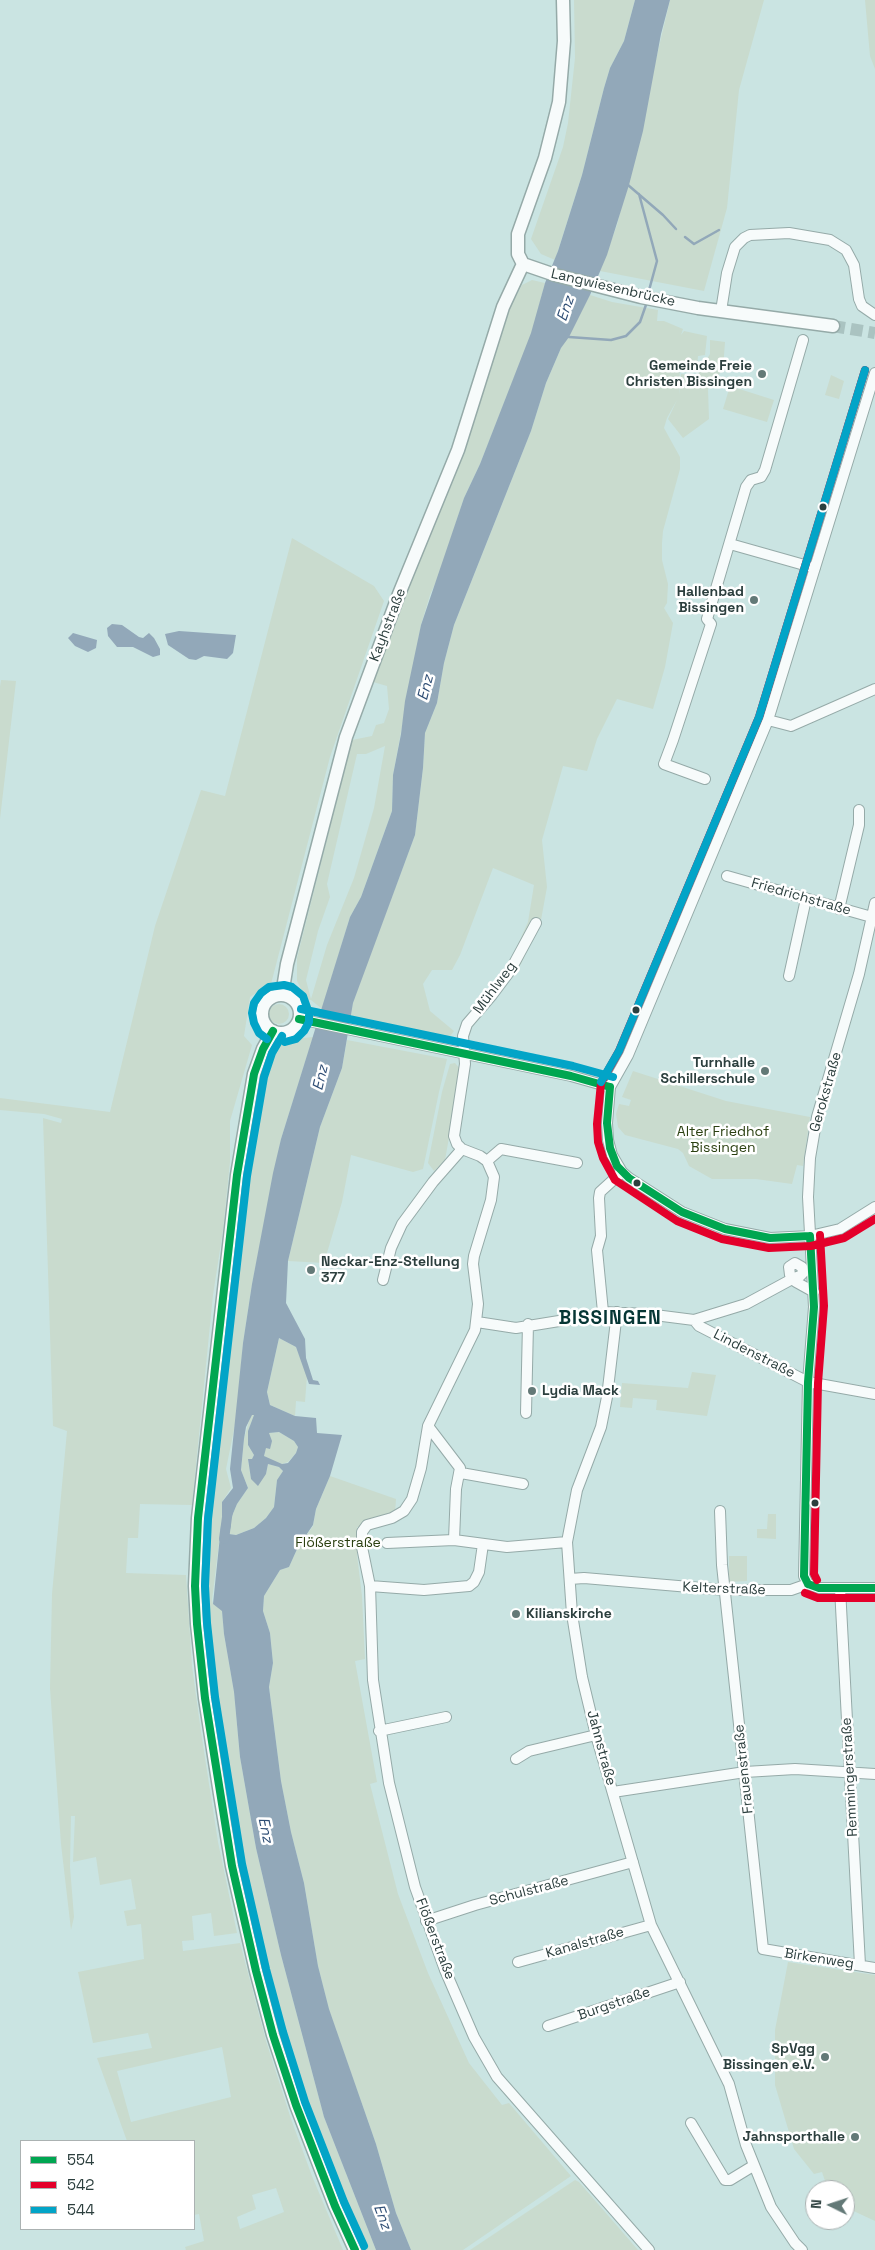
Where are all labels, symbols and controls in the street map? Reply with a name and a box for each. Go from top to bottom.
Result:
street label: Langwiesenbrücke [549,266,677,310]
water label: Enz [553,294,579,324]
place label: Gemeinde Freie Christen Bissingen [626,358,752,391]
marker: Gemeinde Freie Christen Bissingen [756,368,768,380]
unlabelled marker [818,502,828,512]
place label: Hallenbad Bissingen [677,584,744,616]
street label: Kayhstraße [366,586,410,664]
marker: Hallenbad Bissingen [748,594,760,606]
water label: Enz [414,673,438,703]
street label: Friedrichstraße [749,875,853,919]
street label: Mühlweg [470,959,520,1017]
unlabelled marker [631,1005,641,1015]
street label: Gerokstraße [807,1050,845,1134]
place label: Turnhalle Schillerschule [661,1055,755,1088]
water label: Enz [309,1064,333,1092]
marker: Turnhalle Schillerschule [759,1065,771,1077]
park label: Alter Friedhof Bissingen [677,1124,769,1156]
unlabelled marker [632,1178,642,1188]
place label: Neckar-Enz-Stellung 377 [321,1254,460,1286]
marker: Neckar-Enz-Stellung 377 [305,1264,317,1276]
district label: BISSINGEN [557,1308,663,1330]
street label: Lindenstraße [710,1326,798,1382]
place label: Lydia Mack [542,1383,619,1399]
marker: Lydia Mack [526,1385,538,1397]
unlabelled marker [810,1498,820,1508]
park label: Flößerstraße [295,1535,381,1551]
street label: Kelterstraße [682,1579,766,1599]
place label: Kilianskirche [526,1606,612,1622]
marker: Kilianskirche [510,1608,522,1620]
street label: Jahnstraße [583,1709,619,1787]
street label: Remmingerstraße [838,1717,862,1837]
street label: Frauenstraße [731,1723,757,1815]
water label: Enz [254,1816,276,1844]
street label: Schulstraße [488,1872,570,1910]
street label: Flößerstraße [412,1896,458,1982]
street label: Kanalstraße [544,1924,626,1962]
street label: Birkenweg [783,1945,855,1973]
street label: Burgstraße [575,1984,653,2024]
place label: SpVgg Bissingen e.V. [723,2041,815,2074]
marker: SpVgg Bissingen e.V. [819,2051,831,2063]
place label: Jahnsporthalle [743,2129,845,2145]
marker: Jahnsporthalle [849,2131,861,2143]
legend [20,2140,195,2230]
text: 554 [67,2150,94,2169]
text: 542 [67,2175,94,2194]
north arrow [805,2180,855,2230]
text: N [807,2199,825,2209]
text: 544 [67,2200,95,2219]
water label: Enz [369,2202,395,2232]

